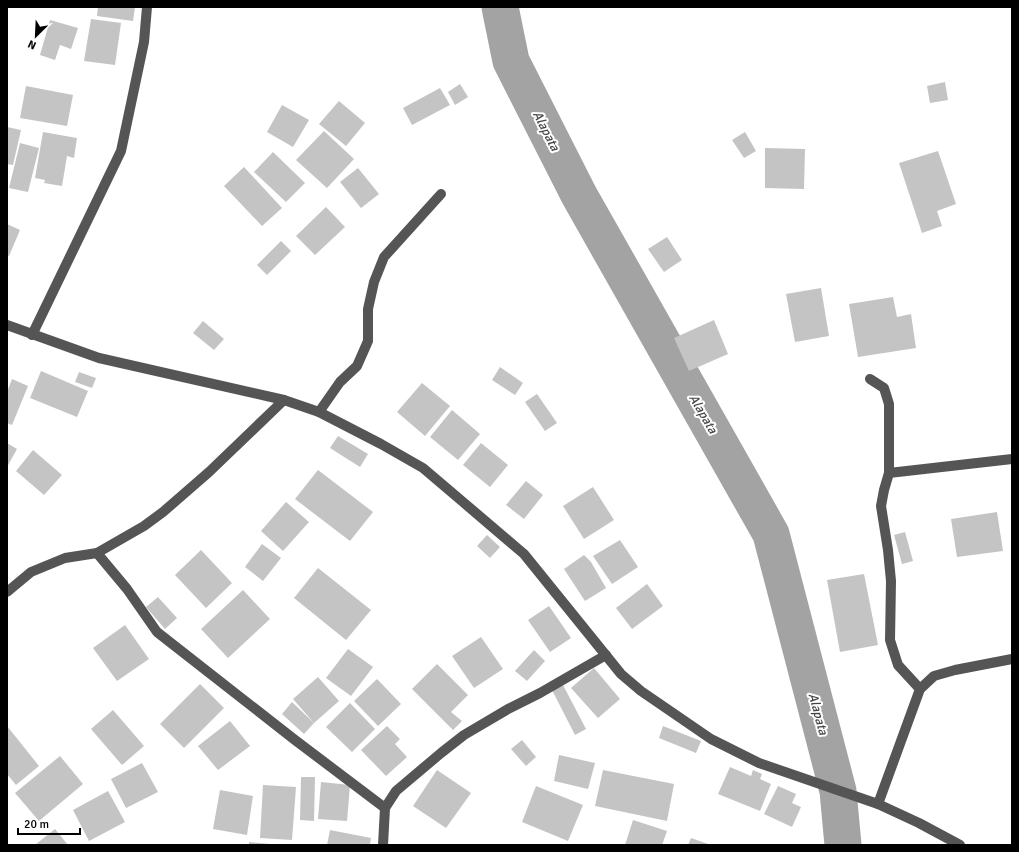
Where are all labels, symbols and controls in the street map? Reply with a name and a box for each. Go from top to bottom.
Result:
north arrow [16,16,56,56]
text: N [26,37,38,52]
water label: Alapata [529,108,563,154]
water label: Alapata [685,391,721,437]
water label: Alapata [805,691,831,737]
scale bar [18,810,80,836]
text: 20 m [24,817,49,832]

